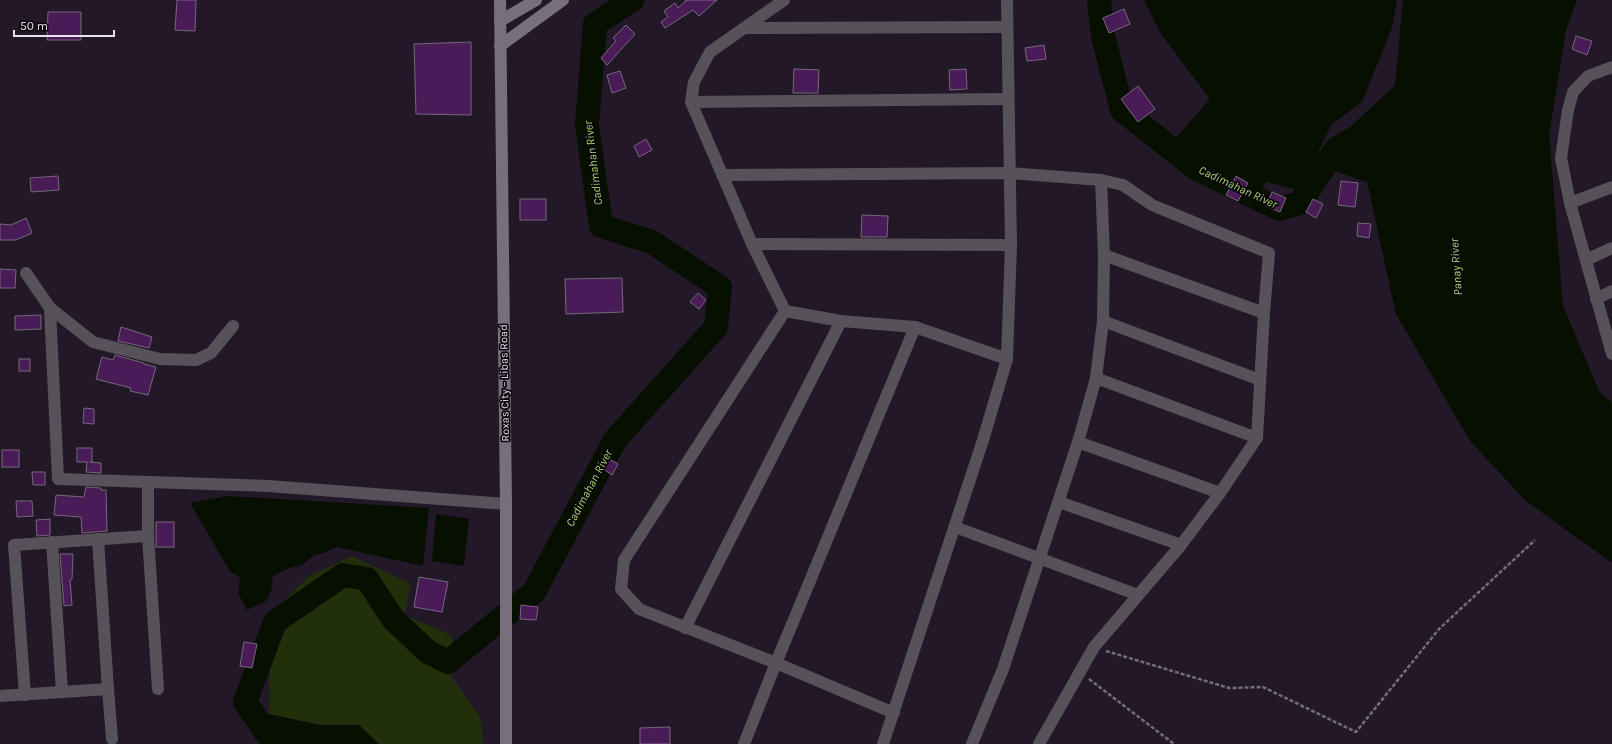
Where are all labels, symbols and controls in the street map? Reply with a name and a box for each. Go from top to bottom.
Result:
scale bar [14,12,114,38]
text: 50 m [20,19,48,33]
water label: Cadimahan River [581,119,605,206]
water label: Cadimahan River [1196,163,1280,212]
water label: Panay River [1447,237,1465,296]
street label: Roxas City – Libas Road [497,324,512,442]
water label: Cadimahan River [563,446,616,529]

